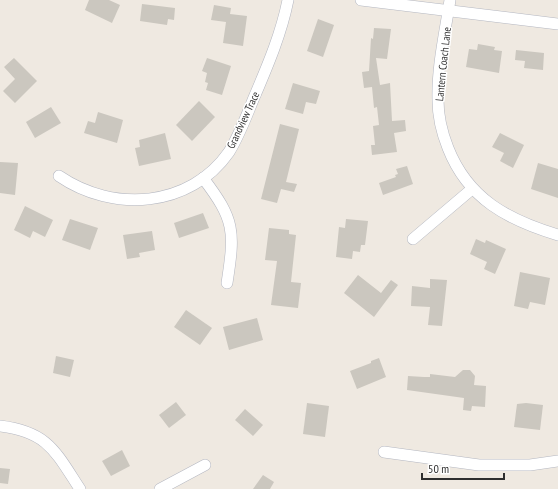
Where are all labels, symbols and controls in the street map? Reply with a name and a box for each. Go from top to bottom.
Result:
street label: Lantern Coach Lane [432,26,454,102]
street label: Grandview Trace [224,89,263,151]
scale bar [422,455,504,481]
text: 50 m [428,461,449,476]

